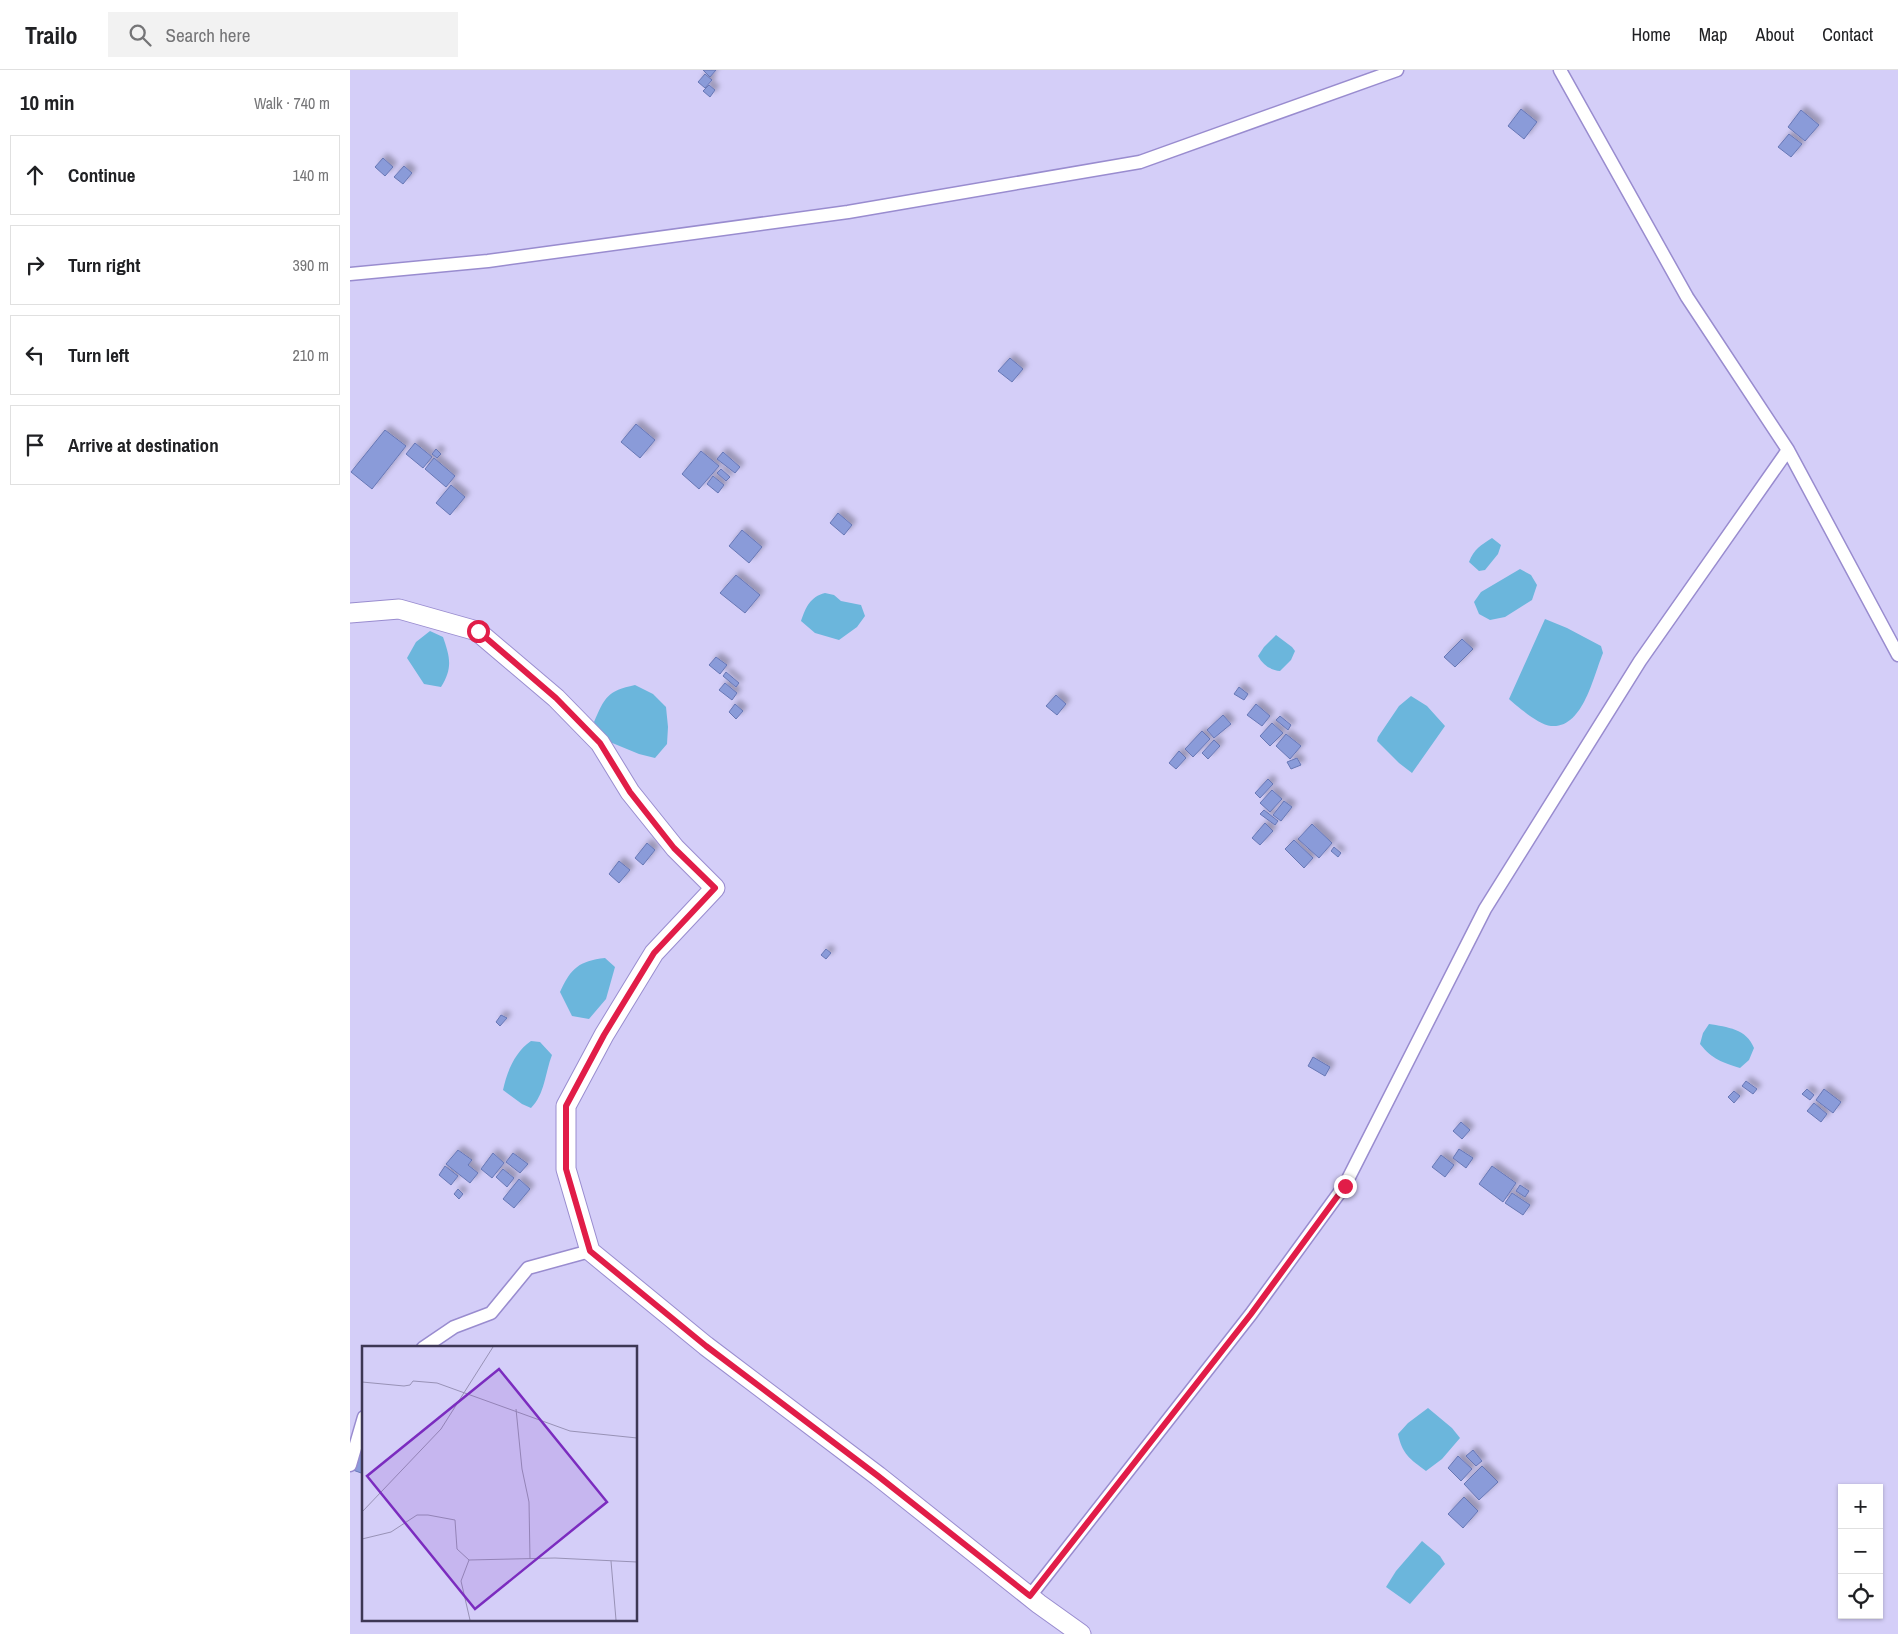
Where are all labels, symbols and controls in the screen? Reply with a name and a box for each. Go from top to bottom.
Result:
search box [108,12,458,57]
text: Trailo [25,19,78,51]
icon: search [126,21,154,49]
text: Search here [166,22,250,48]
text: Home [1631,22,1671,47]
text: Map [1699,22,1728,47]
text: About [1756,22,1794,47]
text: Contact [1822,22,1873,47]
text: 10 min [20,88,75,117]
text: Walk · 740 m [254,92,330,114]
icon: ahead [21,161,49,189]
text: Continue [68,162,136,188]
text: 140 m [293,164,329,186]
icon: right [21,251,49,279]
text: Turn right [68,252,140,278]
text: 390 m [293,254,329,276]
icon: left [21,341,49,369]
text: Turn left [68,342,129,368]
text: 210 m [293,344,329,366]
icon: arrive [21,431,49,459]
text: Arrive at destination [68,432,219,458]
route start [467,620,490,643]
route end [1334,1175,1357,1198]
inset map [362,1346,638,1622]
map controls [1838,1484,1883,1619]
button: + [1838,1484,1883,1529]
button: − [1838,1529,1883,1574]
button: locate [1838,1574,1883,1619]

